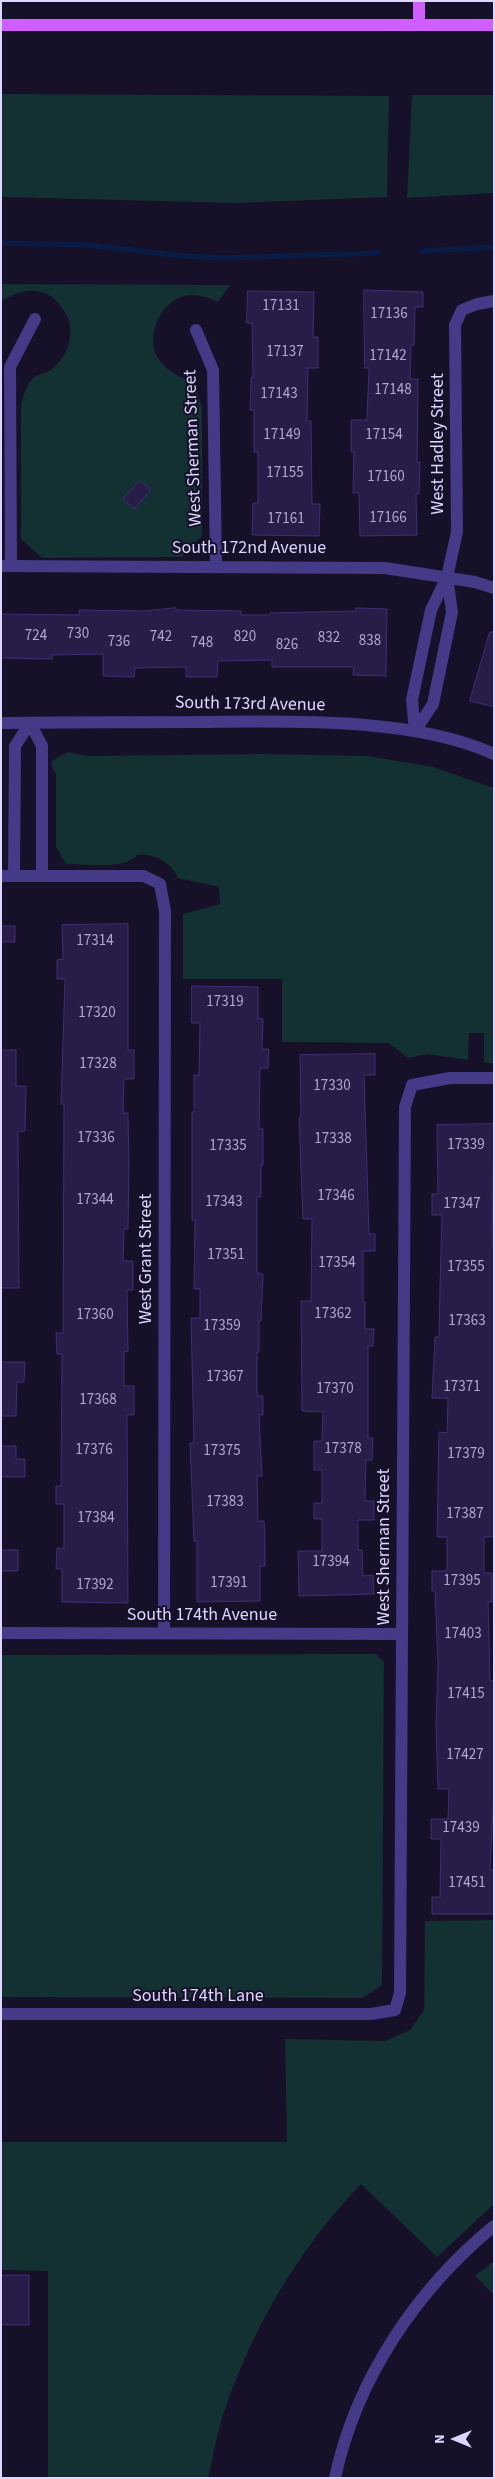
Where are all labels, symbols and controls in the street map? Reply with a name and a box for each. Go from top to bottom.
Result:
house number: 17131 [262,298,300,316]
house number: 17136 [370,306,408,324]
house number: 17137 [266,344,304,362]
house number: 17142 [369,348,407,366]
street label: West Sherman Street [180,369,208,527]
street label: West Hadley Street [428,373,450,515]
house number: 17148 [374,382,412,400]
house number: 17143 [260,386,298,404]
house number: 17149 [263,427,301,445]
house number: 17154 [365,427,403,445]
house number: 17155 [266,465,304,483]
house number: 17160 [367,469,405,487]
house number: 17166 [369,510,407,528]
house number: 17161 [267,511,305,529]
street label: South 172nd Avenue [172,538,326,560]
house number: 730 [67,626,89,644]
house number: 724 [25,628,47,646]
house number: 742 [150,629,172,647]
house number: 820 [234,629,256,647]
house number: 832 [318,630,340,648]
house number: 838 [359,633,381,651]
house number: 736 [108,634,130,652]
house number: 748 [191,635,213,653]
house number: 826 [276,637,298,655]
street label: South 173rd Avenue [175,693,325,717]
house number: 17314 [76,933,114,951]
house number: 17319 [206,994,244,1012]
house number: 17320 [78,1005,116,1023]
house number: 17328 [79,1056,117,1074]
house number: 17330 [313,1078,351,1096]
house number: 17336 [77,1130,115,1148]
house number: 17338 [314,1131,352,1149]
house number: 17339 [447,1137,485,1155]
house number: 17335 [209,1138,247,1156]
house number: 17346 [317,1188,355,1206]
house number: 17344 [76,1192,114,1210]
street label: West Grant Street [136,1194,158,1324]
house number: 17343 [205,1194,243,1212]
house number: 17347 [443,1196,481,1214]
house number: 17351 [207,1247,245,1265]
house number: 17354 [318,1255,356,1273]
house number: 17355 [447,1259,485,1277]
house number: 17362 [314,1306,352,1324]
house number: 17360 [76,1307,114,1325]
house number: 17363 [448,1313,486,1331]
house number: 17359 [203,1318,241,1336]
house number: 17367 [206,1369,244,1387]
house number: 17371 [443,1379,481,1397]
house number: 17370 [316,1381,354,1399]
house number: 17368 [79,1392,117,1410]
house number: 17378 [324,1441,362,1459]
house number: 17376 [75,1442,113,1460]
house number: 17375 [203,1443,241,1461]
house number: 17379 [447,1446,485,1464]
street label: West Sherman Street [374,1468,396,1626]
house number: 17383 [206,1494,244,1512]
house number: 17387 [446,1506,484,1524]
house number: 17384 [77,1510,115,1528]
house number: 17394 [312,1554,350,1572]
house number: 17395 [443,1573,481,1591]
house number: 17391 [210,1575,248,1593]
house number: 17392 [76,1577,114,1595]
street label: South 174th Avenue [127,1605,277,1627]
house number: 17403 [444,1626,482,1644]
house number: 17415 [447,1686,485,1704]
house number: 17427 [446,1747,484,1765]
house number: 17439 [442,1820,480,1838]
house number: 17451 [448,1875,486,1893]
street label: South 174th Lane [132,1986,264,2008]
north arrow [430,2414,480,2464]
text: N [430,2434,450,2444]

